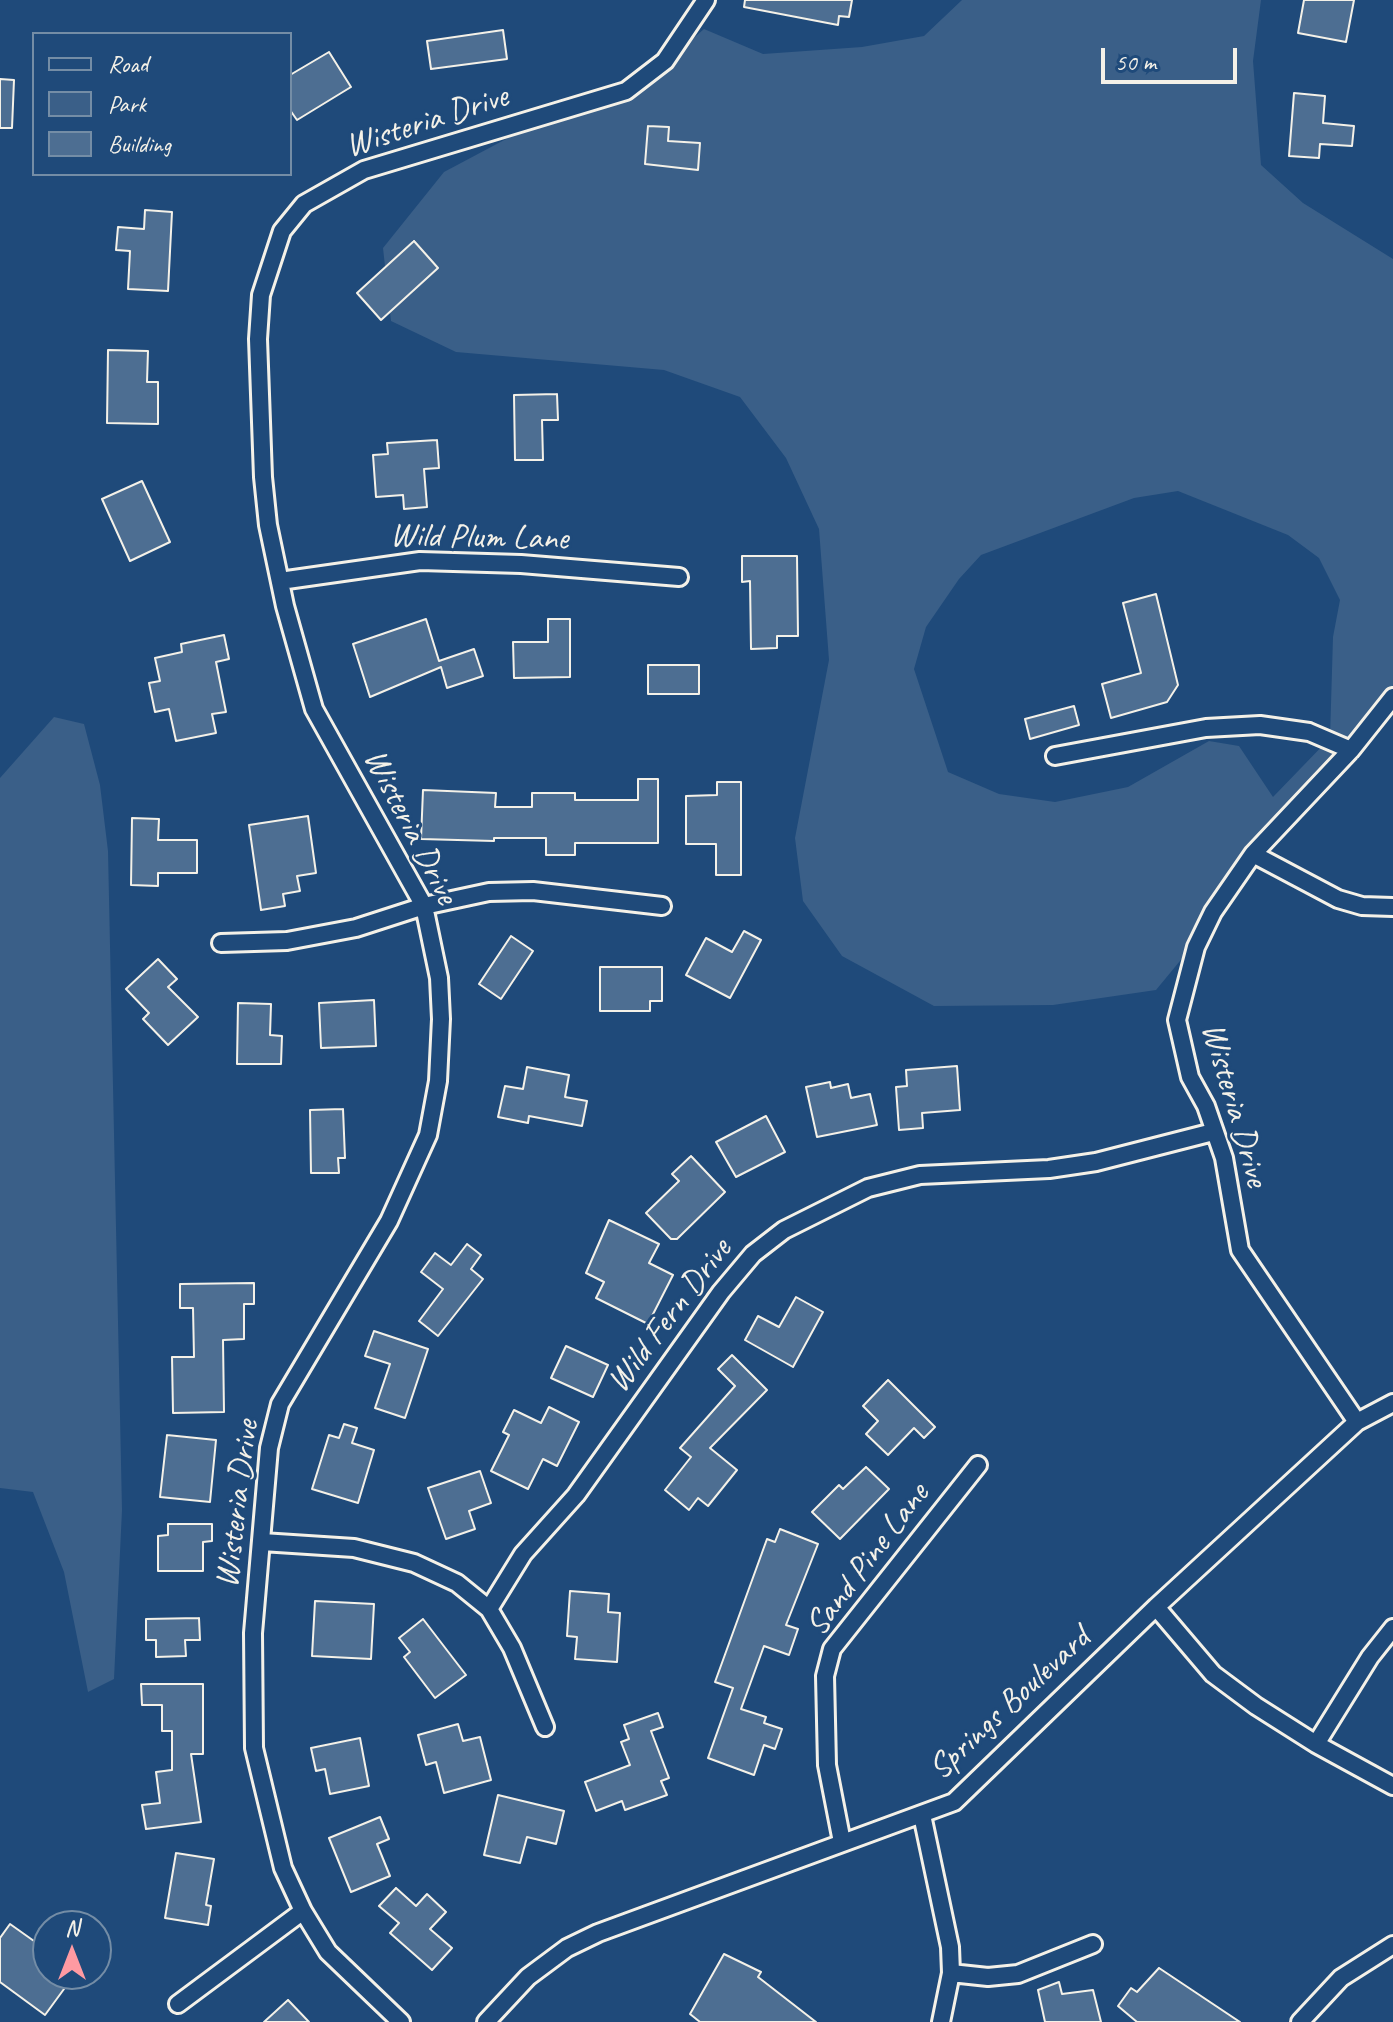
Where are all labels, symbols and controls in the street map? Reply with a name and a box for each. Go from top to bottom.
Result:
legend [32,32,292,176]
scale bar [1105,32,1241,82]
text: 50 m [1115,47,1156,77]
text: Road [108,49,148,79]
street label: Wisteria Drive [341,77,513,167]
text: Park [108,89,146,119]
text: Building [108,129,171,159]
street label: Wild Plum Lane [389,516,569,560]
street label: Wisteria Drive [354,743,466,911]
street label: Wisteria Drive [1191,1018,1277,1192]
street label: Wild Fern Drive [599,1231,741,1401]
street label: Wisteria Drive [207,1418,269,1590]
street label: Sand Pine Lane [797,1476,939,1644]
street label: Springs Boulevard [921,1619,1099,1789]
north arrow [32,1910,112,1990]
text: N [65,1914,79,1942]

